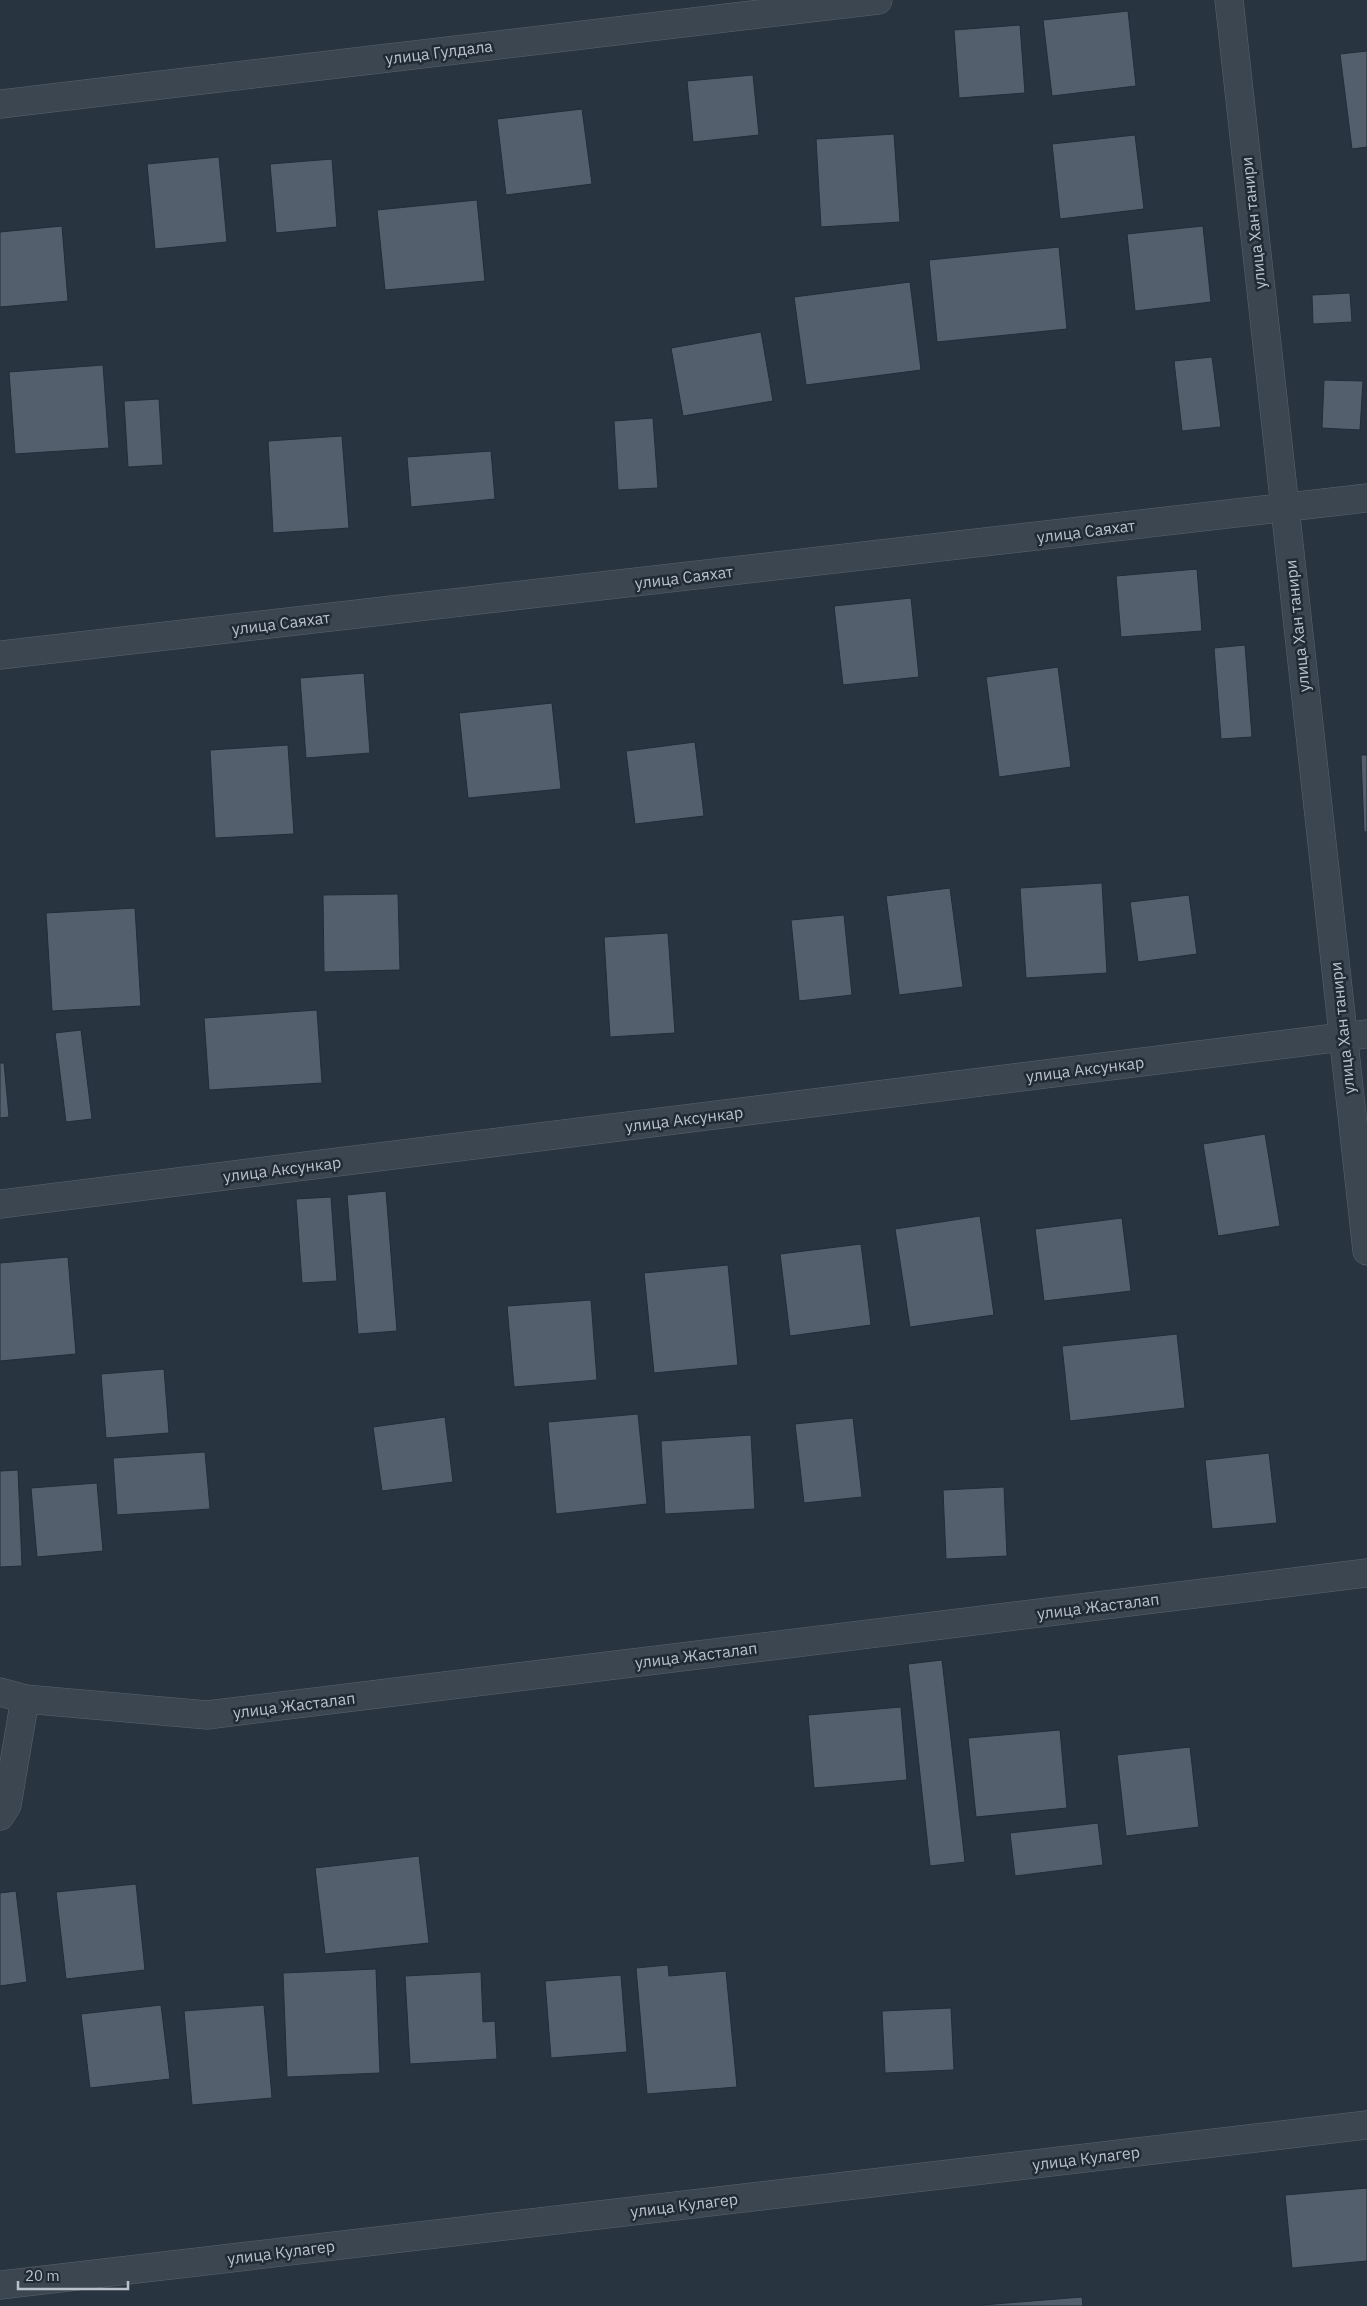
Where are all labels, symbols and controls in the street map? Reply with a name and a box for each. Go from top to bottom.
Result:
street label: улица Гулдала [384,35,494,69]
street label: улица Хан танири [1236,156,1270,290]
street label: улица Саяхат [1036,515,1137,547]
street label: улица Хан танири [1280,559,1314,693]
street label: улица Саяхат [634,561,735,593]
street label: улица Саяхат [231,607,332,639]
street label: улица Хан танири [1325,961,1359,1095]
street label: улица Аксункар [1025,1052,1145,1086]
street label: улица Аксункар [624,1102,744,1136]
street label: улица Аксункар [222,1152,342,1186]
street label: улица Жасталап [1036,1589,1160,1623]
street label: улица Жасталап [634,1638,758,1672]
street label: улица Жасталап [232,1688,356,1722]
street label: улица Кулагер [1031,2141,1141,2175]
street label: улица Кулагер [629,2188,739,2222]
street label: улица Кулагер [226,2235,336,2269]
scale bar [18,2258,128,2290]
text: 20 m [25,2266,60,2285]

